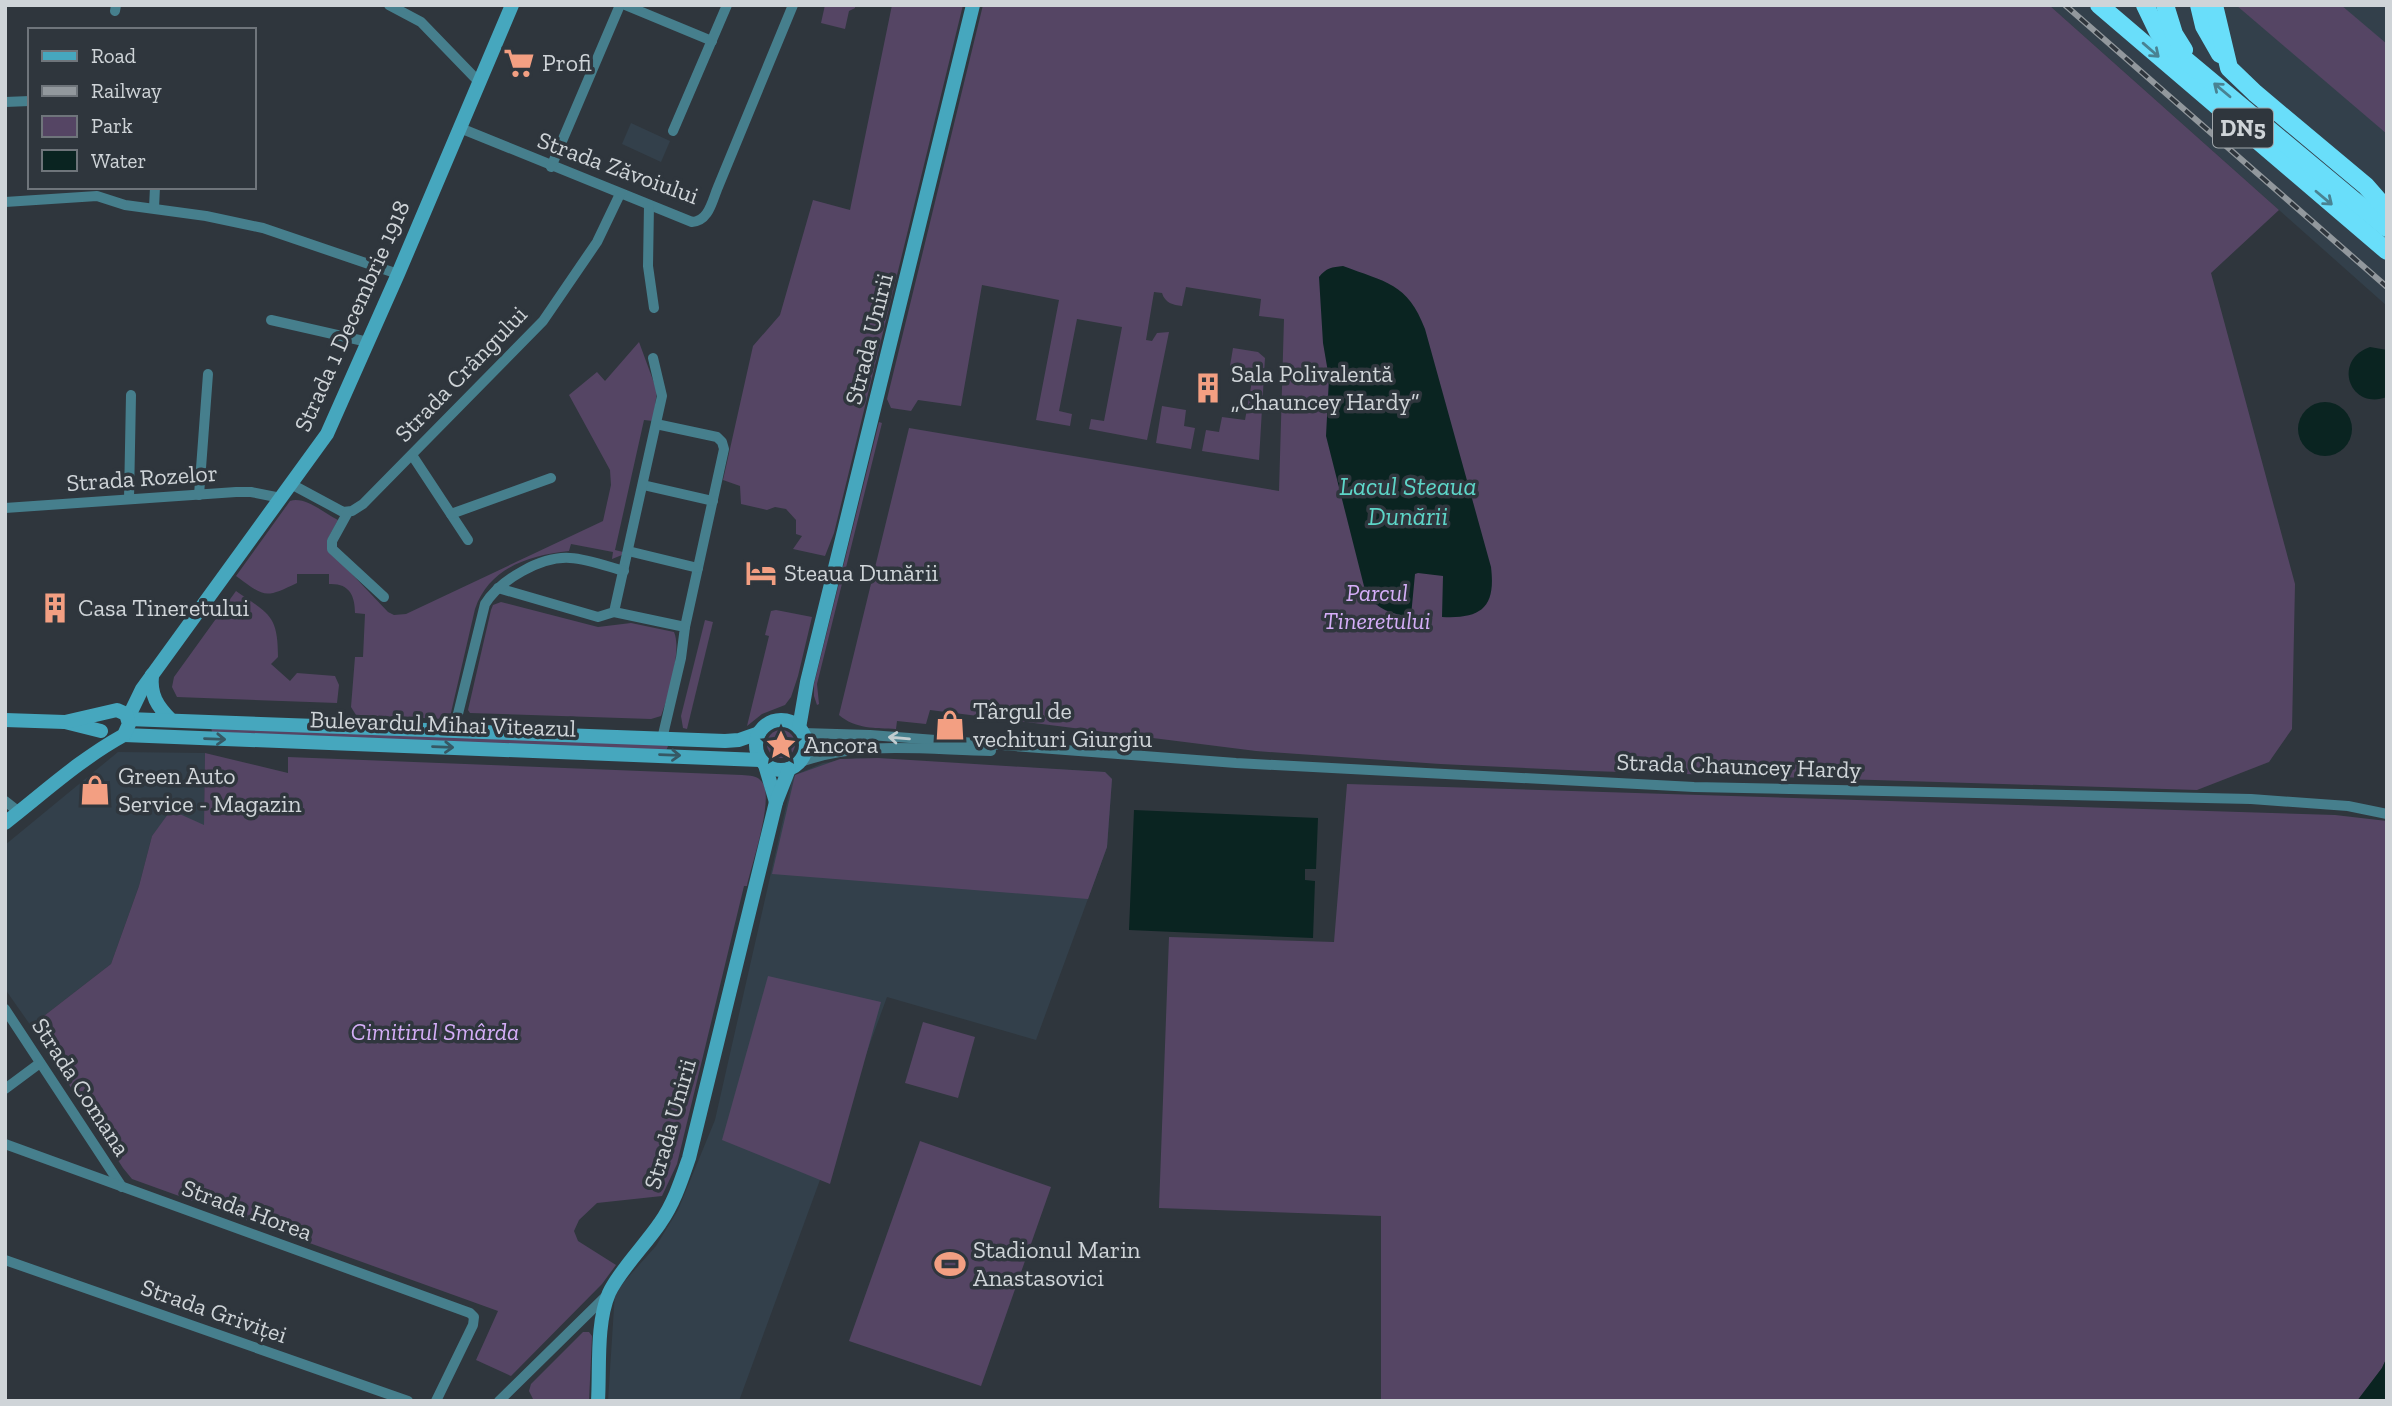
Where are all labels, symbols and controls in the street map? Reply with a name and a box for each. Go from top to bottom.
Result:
legend [28,28,256,189]
one-way arrow [2142,42,2160,58]
text: Road [91,43,137,68]
supermarket icon: Profi [502,46,536,80]
place label: Profi [542,48,592,77]
text: Railway [91,78,162,103]
one-way arrow [2213,83,2231,98]
road number: DN5 [2213,108,2273,148]
text: Park [91,113,133,138]
street label: Strada Zăvoiului [534,125,703,210]
text: Water [91,148,146,173]
one-way arrow [2314,190,2332,206]
street label: Strada 1 Decembrie 1918 [287,196,416,436]
street label: Strada Unirii [838,270,899,408]
street label: Strada Crângului [388,299,533,448]
place label: Sala Polivalentă „Chauncey Hardy“ [1231,359,1419,416]
building icon: Sala Polivalentă „Chauncey Hardy“ [1191,371,1225,405]
street label: Strada Rozelor [65,458,219,497]
water label: Lacul Steaua Dunării [1339,470,1477,532]
hotel icon: Steaua Dunării [744,556,778,590]
place label: Steaua Dunării [784,558,939,587]
park label: Parcul Tineretului [1323,578,1431,635]
building icon: Casa Tineretului [38,591,72,625]
place label: Casa Tineretului [78,593,249,622]
place label: Târgul de vechituri Giurgiu [973,696,1153,753]
street label: Bulevardul Mihai Viteazul [309,704,577,743]
shop icon: Târgul de vechituri Giurgiu [933,708,967,742]
place icon: Ancora [764,728,798,762]
place label: Ancora [804,730,879,759]
one-way arrow [889,731,911,744]
one-way arrow [204,732,227,745]
one-way arrow [431,740,454,753]
street label: Strada Chauncey Hardy [1616,747,1863,784]
one-way arrow [658,748,681,762]
place label: Green Auto Service - Magazin [118,761,302,818]
shop icon: Green Auto Service - Magazin [78,773,112,807]
street label: Strada Comana [26,1012,137,1162]
park label: Cimitirul Smârda [351,1017,519,1046]
street label: Strada Unirii [637,1055,702,1192]
street label: Strada Horea [178,1173,317,1247]
place label: Stadionul Marin Anastasovici [973,1235,1141,1292]
sports icon: Stadionul Marin Anastasovici [933,1247,967,1281]
street label: Strada Griviței [137,1272,291,1349]

